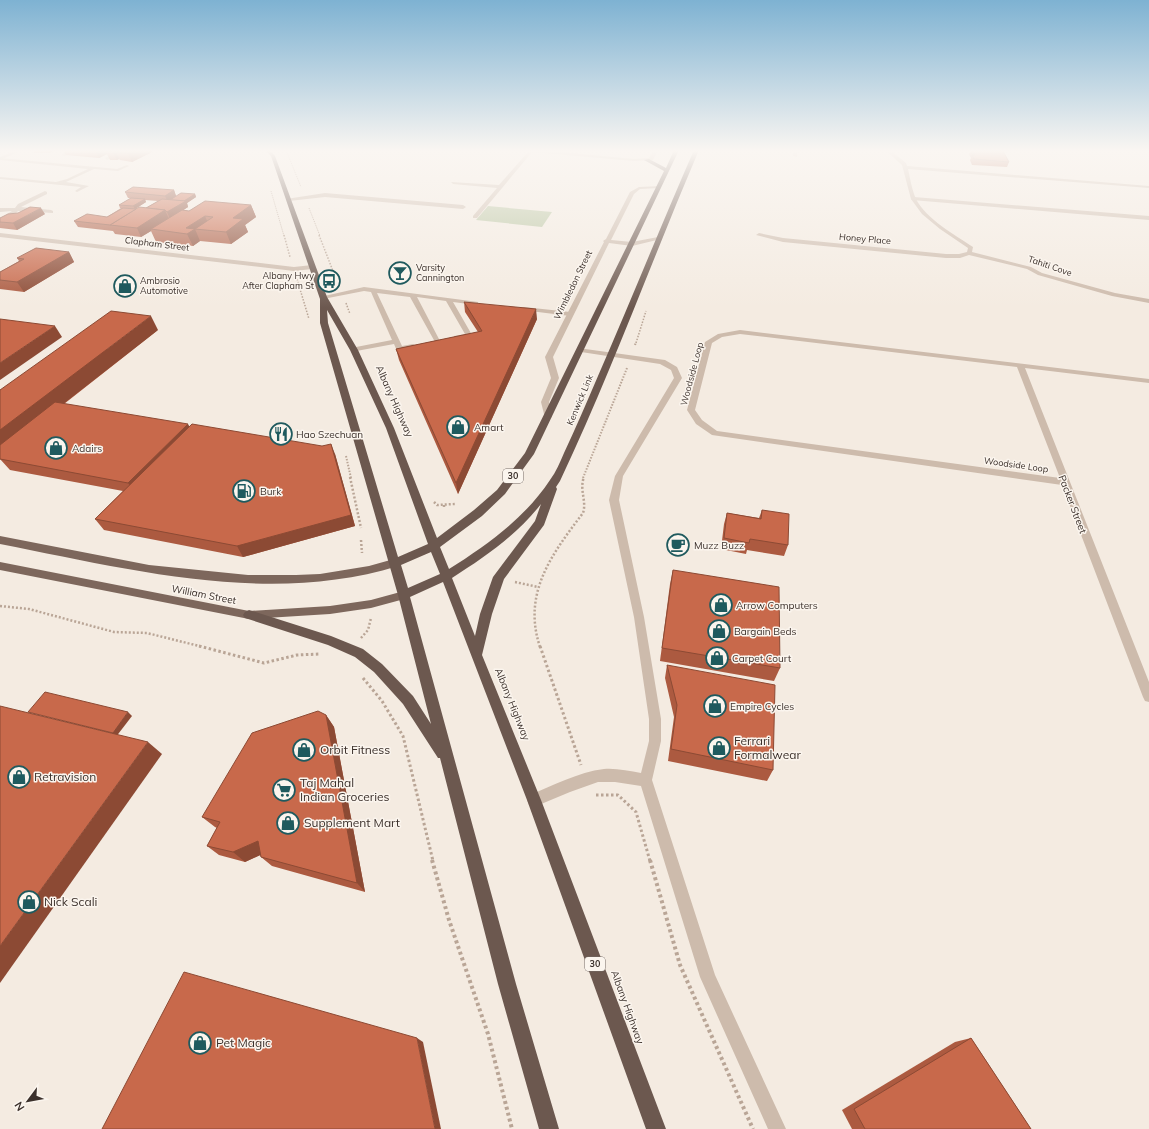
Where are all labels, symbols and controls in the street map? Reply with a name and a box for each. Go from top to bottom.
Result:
street label: Honey Place [839,231,891,247]
street label: Clapham Street [124,234,190,253]
street label: Wimbledon Street [551,248,594,321]
street label: Tahiti Cove [1027,253,1074,278]
bar icon: Varsity Cannington [387,260,413,286]
place label: Varsity Cannington [416,262,464,283]
bus stop icon: Albany Hwy After Clapham St [316,268,342,294]
place label: Albany Hwy After Clapham St [242,270,314,291]
shop icon: Ambrosio Automotive [112,273,138,299]
place label: Ambrosio Automotive [140,275,188,296]
street label: Woodside Loop [678,341,705,407]
street label: Albany Highway [373,363,416,440]
street label: Kenwick Link [564,372,595,427]
shop icon: Amart [445,414,471,440]
restaurant icon: Hao Szechuan [268,421,294,447]
place label: Amart [474,421,504,434]
place label: Hao Szechuan [296,428,363,441]
shop icon: Adairs [43,435,69,461]
place label: Adairs [72,442,102,455]
street label: Woodside Loop [983,455,1049,474]
road number: 30 [503,469,523,483]
street label: Packer Street [1055,473,1090,536]
fuel station icon: Burk [231,478,257,504]
place label: Burk [260,485,282,498]
cafe icon: Muzz Buzz [665,532,691,558]
place label: Muzz Buzz [694,539,744,552]
street label: William Street [170,582,238,607]
shop icon: Arrow Computers [708,592,734,618]
place label: Arrow Computers [736,599,818,612]
shop icon: Bargain Beds [706,618,732,644]
place label: Bargain Beds [734,625,796,638]
shop icon: Carpet Court [704,645,730,671]
place label: Carpet Court [732,652,792,665]
street label: Albany Highway [492,666,533,743]
shop icon: Empire Cycles [702,693,728,719]
place label: Empire Cycles [730,700,794,713]
place label: Ferrari Formalwear [734,733,801,762]
shop icon: Ferrari Formalwear [706,735,732,761]
shop icon: Orbit Fitness [291,737,317,763]
place label: Orbit Fitness [320,742,390,757]
shop icon: Retravision [6,764,32,790]
place label: Retravision [34,769,96,784]
place label: Taj Mahal Indian Groceries [300,775,390,804]
supermarket icon: Taj Mahal Indian Groceries [271,777,297,803]
shop icon: Supplement Mart [275,810,301,836]
place label: Supplement Mart [304,815,400,830]
shop icon: Nick Scali [16,889,42,915]
place label: Nick Scali [44,894,97,909]
road number: 30 [585,957,605,971]
street label: Albany Highway [608,969,647,1046]
shop icon: Pet Magic [187,1030,213,1056]
place label: Pet Magic [216,1035,271,1050]
north arrow [8,1081,48,1121]
text: N [11,1099,28,1114]

